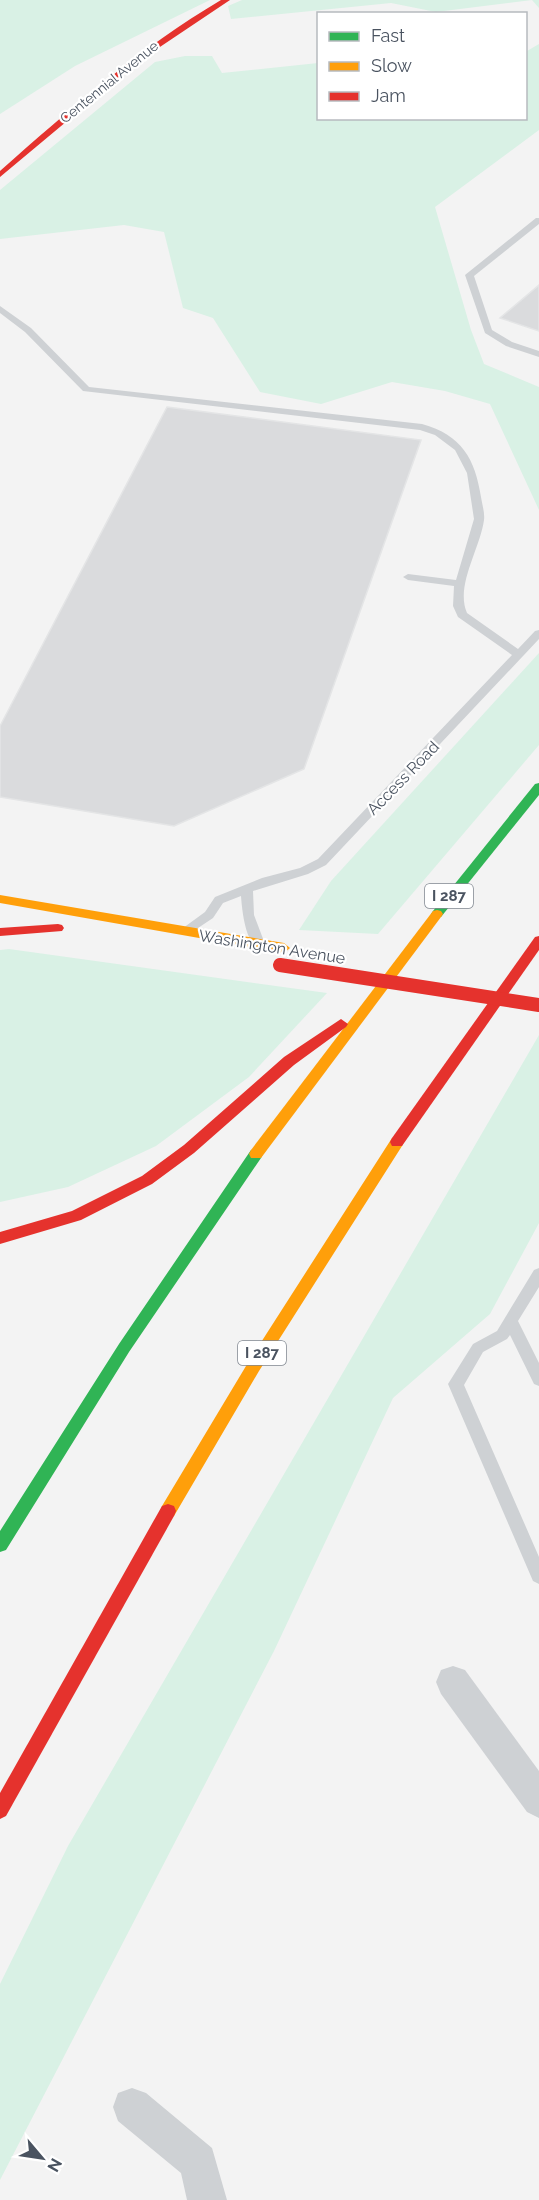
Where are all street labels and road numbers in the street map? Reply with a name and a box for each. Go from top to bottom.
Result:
street label: Centennial Avenue [57,38,161,126]
street label: Access Road [363,737,443,819]
road number: I 287 [425,884,473,908]
street label: Washington Avenue [197,926,347,968]
road number: I 287 [238,1341,286,1365]

